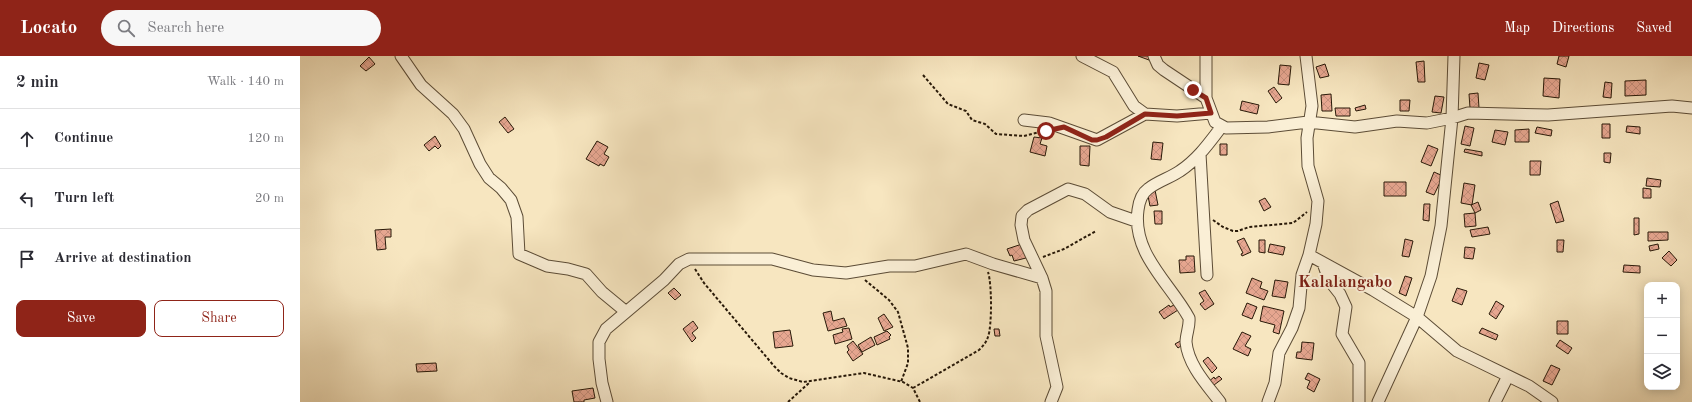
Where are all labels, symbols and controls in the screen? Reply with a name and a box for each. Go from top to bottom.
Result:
search box [101,10,381,46]
icon: search [115,17,137,39]
text: Locato [20,19,77,38]
text: Search here [147,21,224,36]
text: Map [1504,21,1530,35]
text: Directions [1552,21,1614,35]
text: Saved [1636,21,1672,35]
text: 2 min [16,74,59,91]
text: Walk · 140 m [207,75,284,88]
route end [1184,81,1202,99]
route start [1037,122,1055,140]
icon: ahead [16,128,38,150]
text: Continue [54,131,113,146]
text: 120 m [247,132,284,145]
icon: left [16,188,38,210]
text: Turn left [54,191,114,206]
text: 20 m [255,192,284,205]
icon: arrive [16,248,38,270]
text: Arrive at destination [54,251,192,266]
district label: Kalalangabo [1298,274,1392,291]
map controls [1644,282,1680,390]
button: + [1644,282,1680,318]
button: Save [16,300,146,337]
button: Share [154,300,284,337]
button: − [1644,318,1680,354]
button: layers [1644,354,1680,390]

